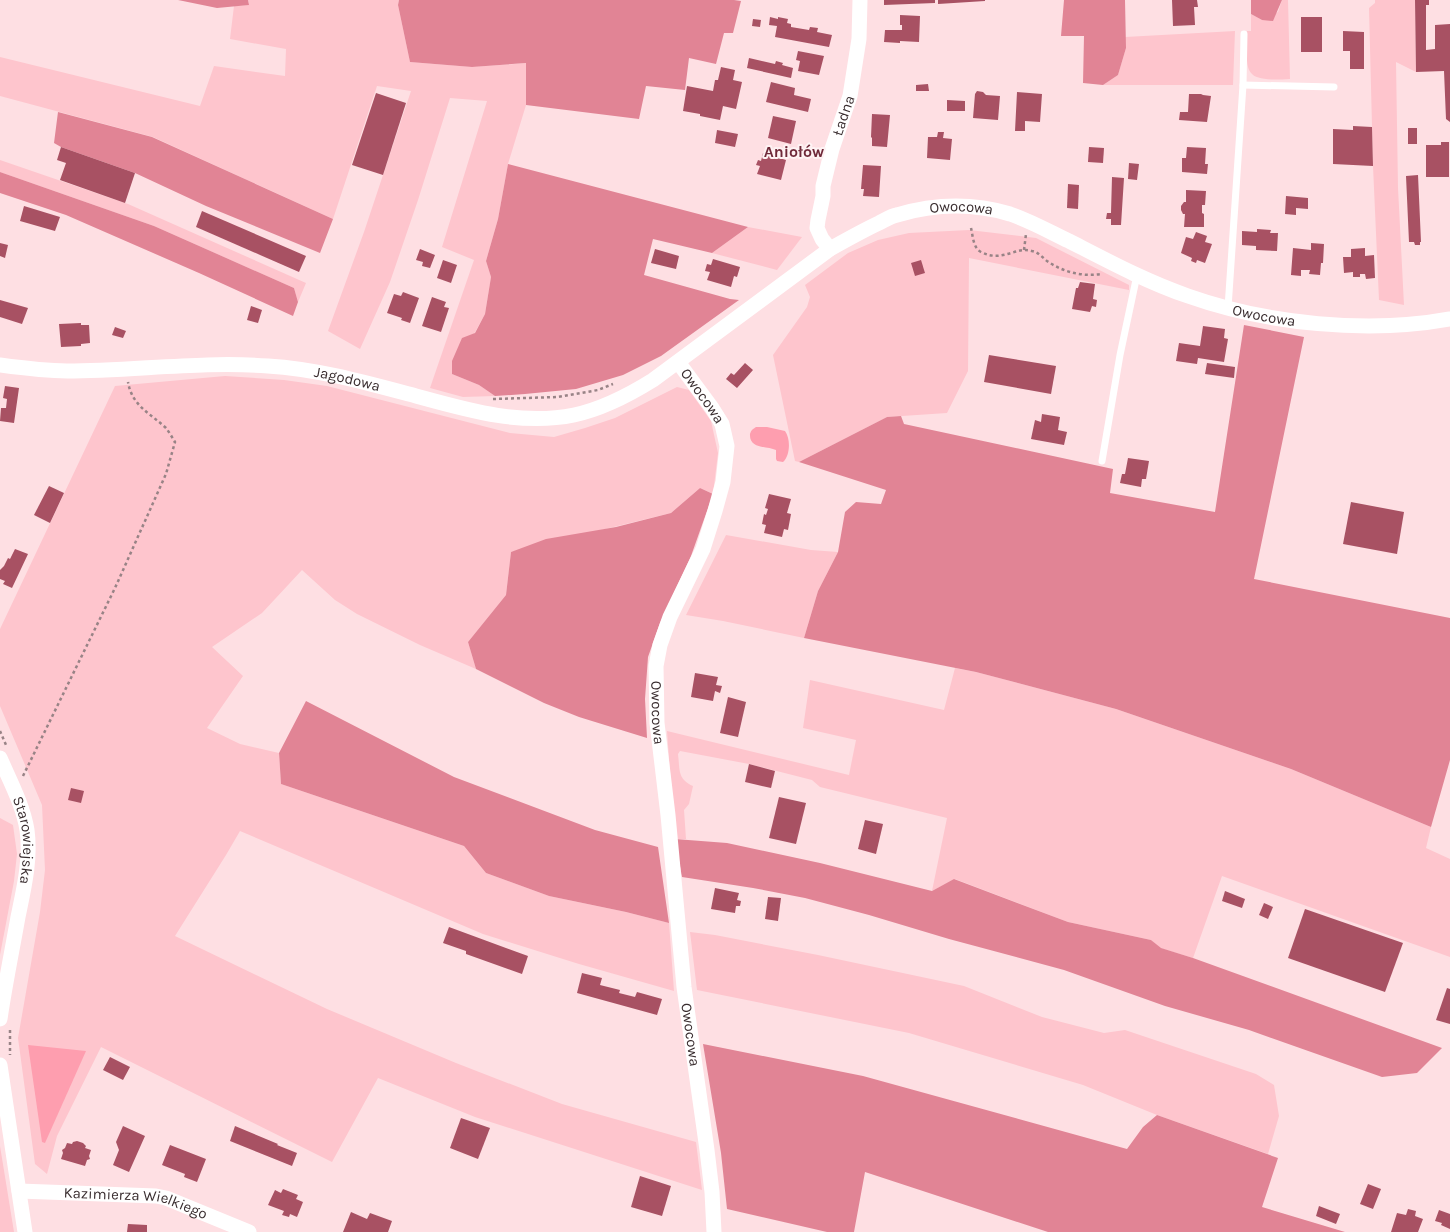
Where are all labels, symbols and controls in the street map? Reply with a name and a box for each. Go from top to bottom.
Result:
street label: Ładna [828,93,859,138]
district label: Aniołów [764,142,824,161]
street label: Owocowa [929,197,995,219]
street label: Owocowa [1230,301,1297,330]
street label: Jagodowa [313,363,382,395]
street label: Owocowa [677,365,728,427]
street label: Owocowa [647,680,668,745]
street label: Starowiejska [9,794,37,886]
street label: Owocowa [677,1002,704,1068]
street label: Kazimierza Wielkiego [63,1184,210,1223]

